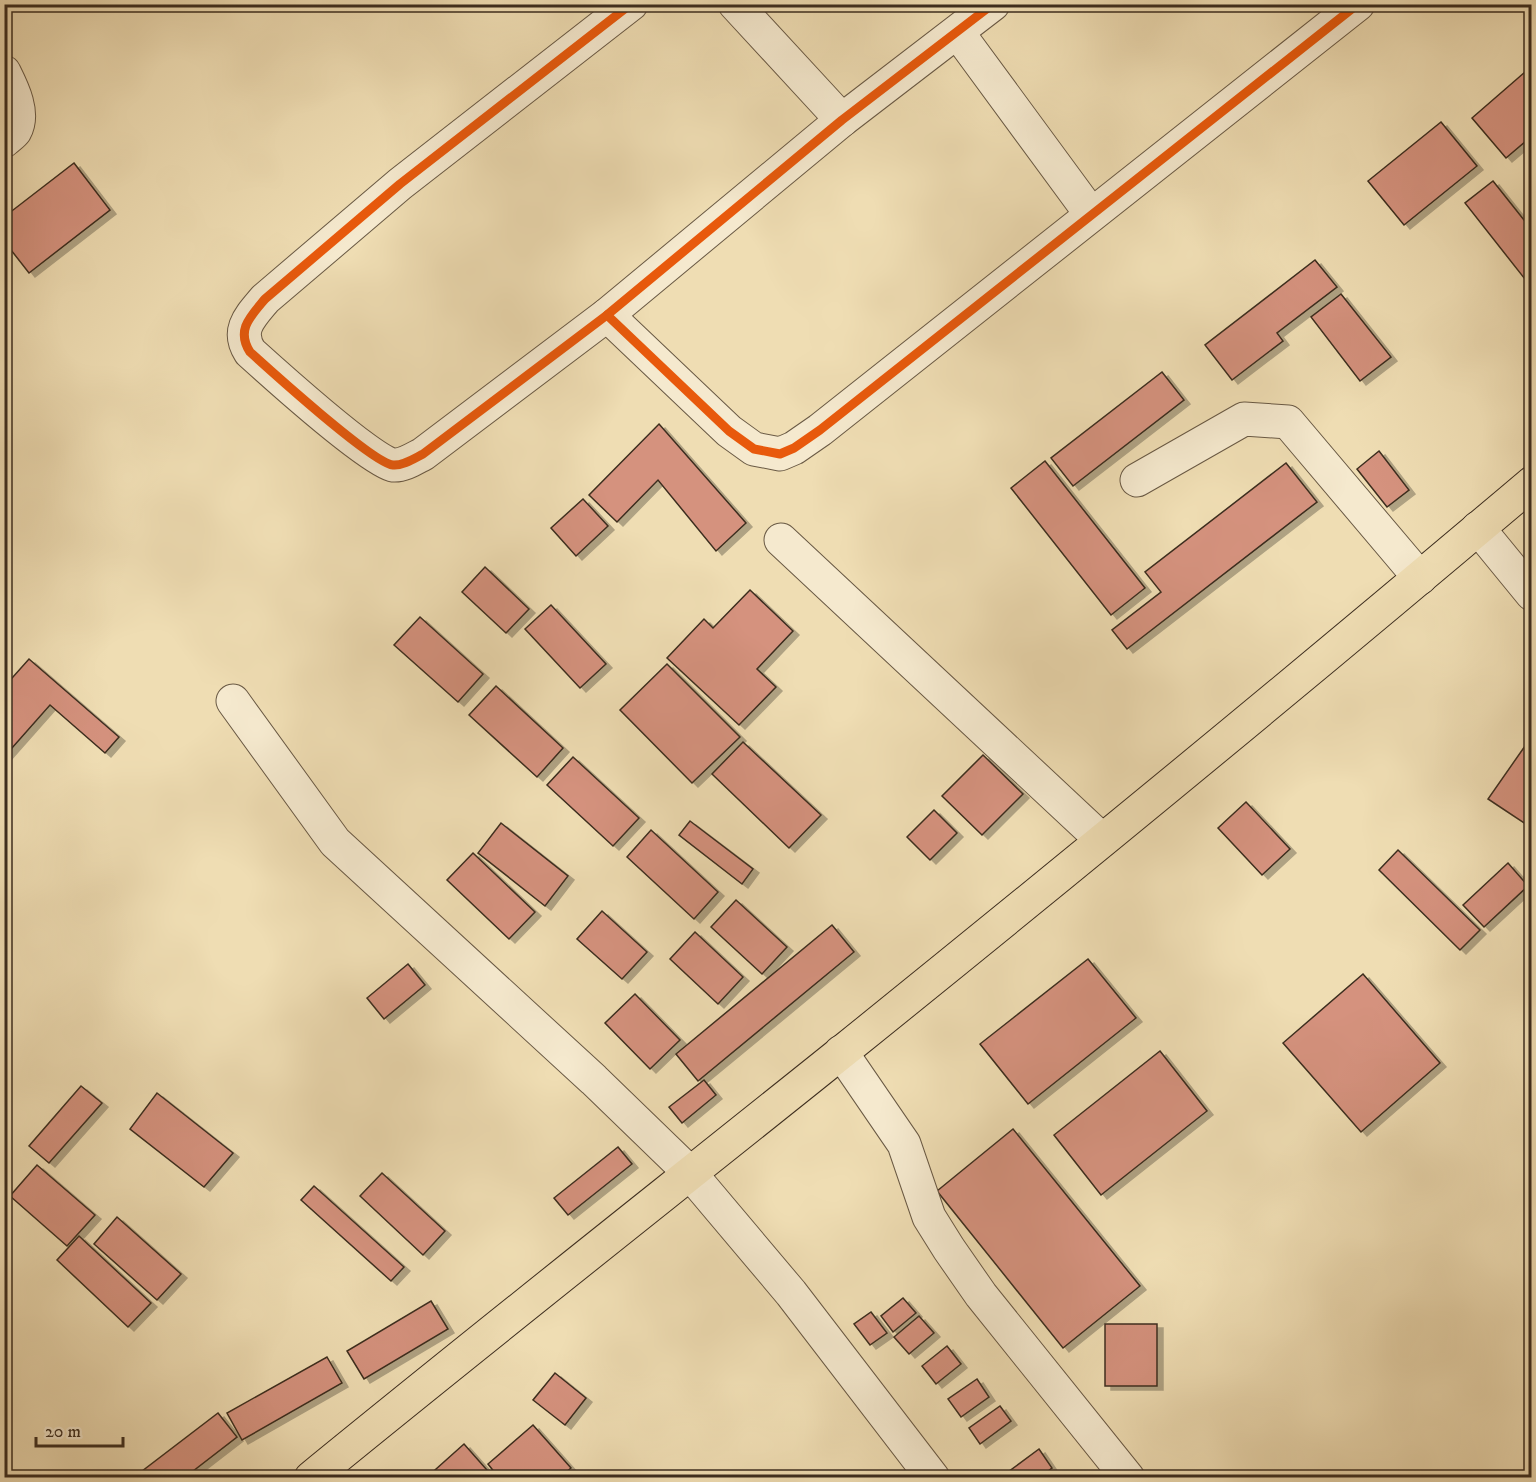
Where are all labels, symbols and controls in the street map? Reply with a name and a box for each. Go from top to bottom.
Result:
scale bar [36,1410,123,1448]
text: 20 m [45,1421,81,1443]

